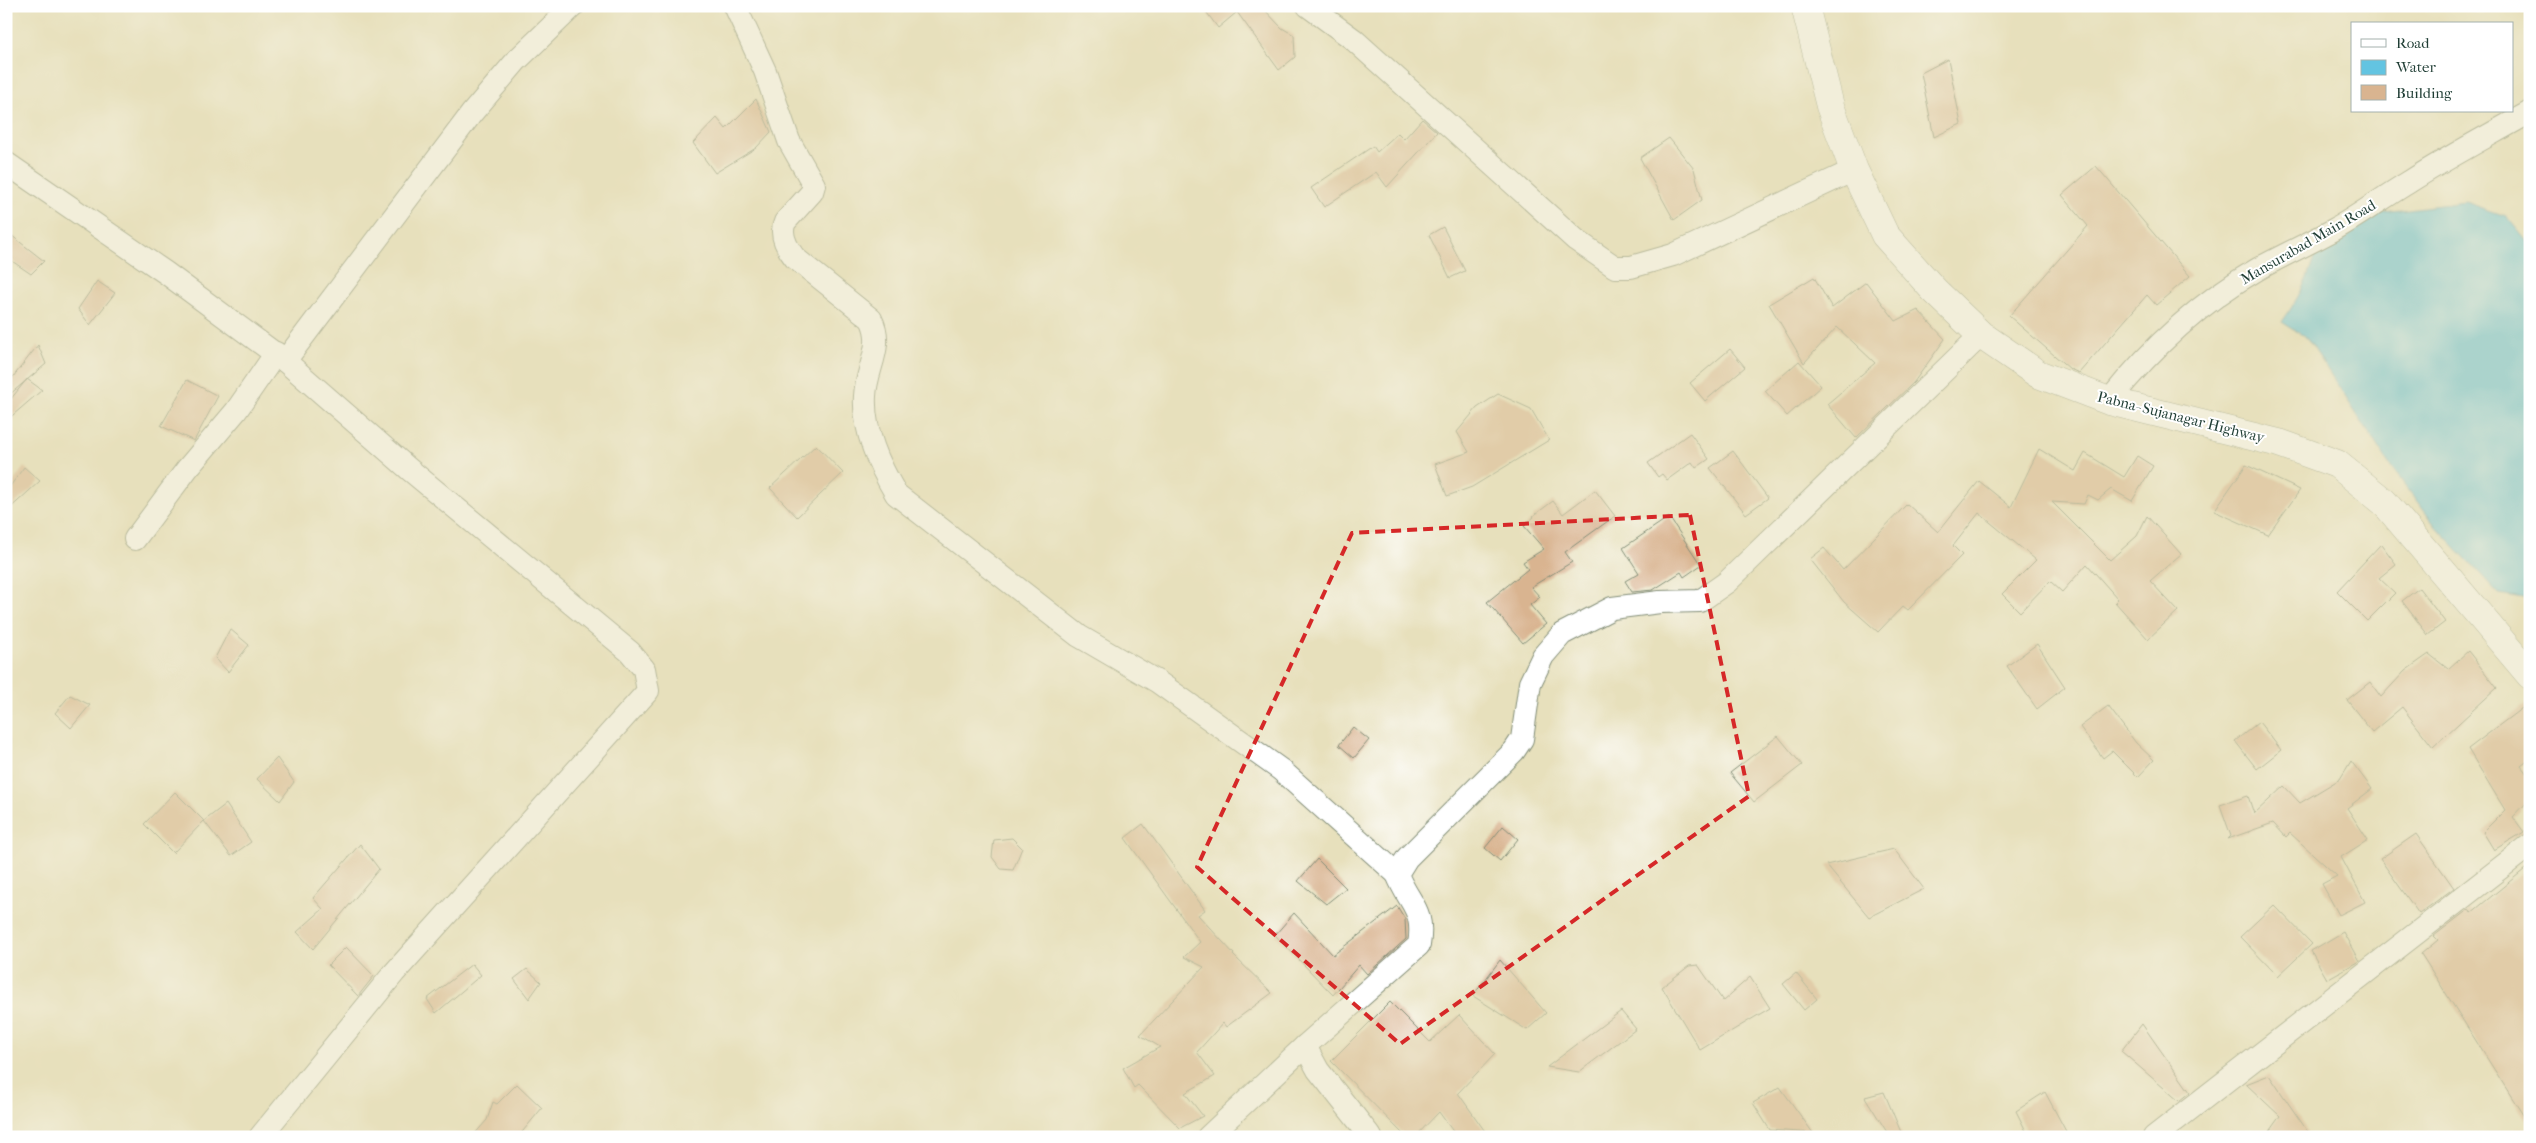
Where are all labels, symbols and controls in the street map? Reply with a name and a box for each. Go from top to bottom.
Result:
legend [2351,22,2514,112]
text: Road [2396,34,2430,52]
text: Water [2395,58,2436,76]
text: Building [2396,84,2453,102]
street label: Mansurabad Main Road [2237,195,2380,288]
street label: Pabna- Sujanagar Highway [2096,388,2267,447]

